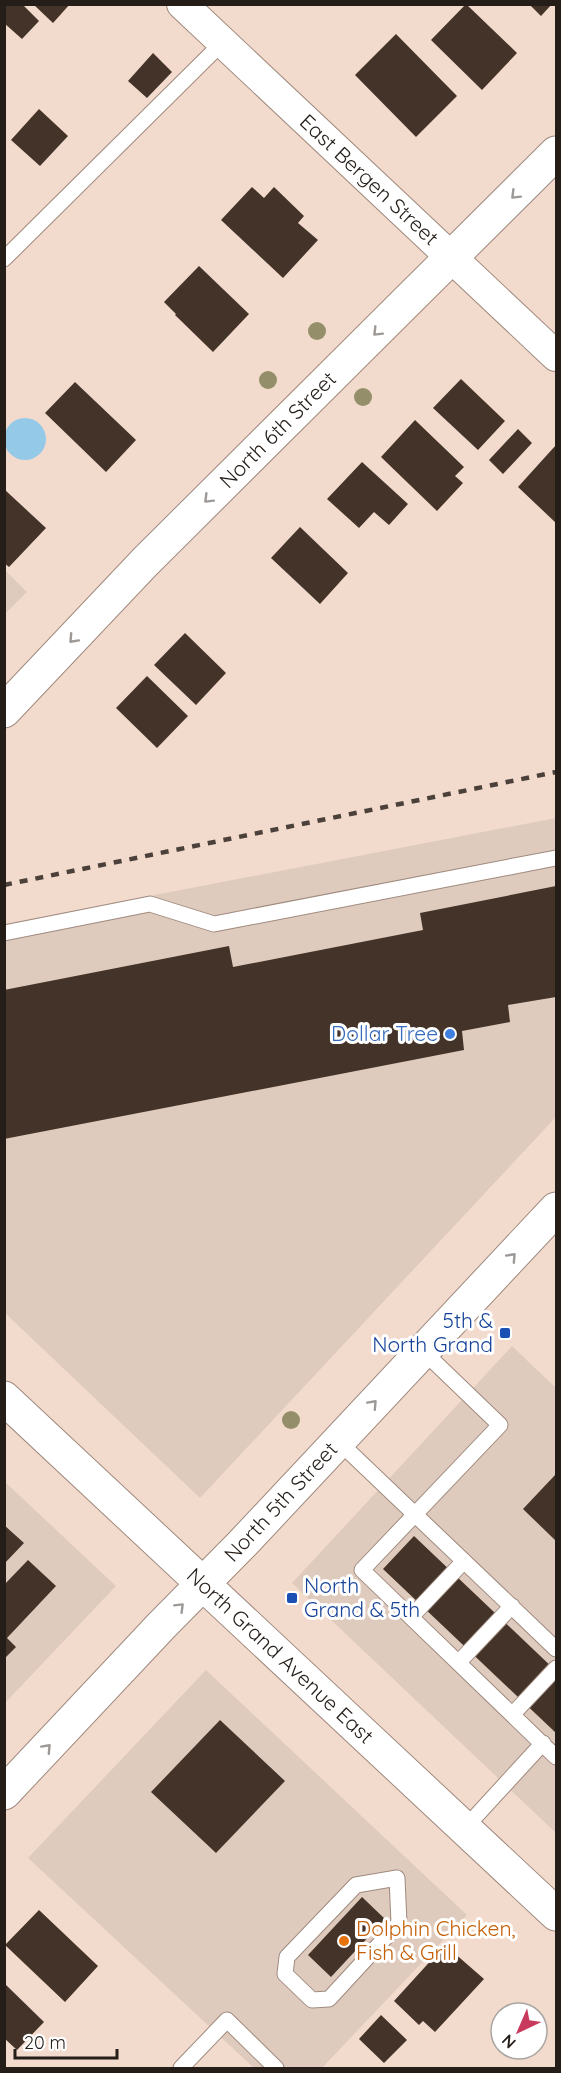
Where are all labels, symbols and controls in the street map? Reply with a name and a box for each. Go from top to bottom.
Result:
street label: East Bergen Street [295,108,445,250]
one-way arrow [512,187,523,198]
one-way arrow [373,324,384,335]
street label: North 6th Street [214,366,341,493]
one-way arrow [205,491,216,502]
one-way arrow [69,631,80,642]
place label: Dollar Tree [331,1020,438,1046]
marker: Dollar Tree [443,1027,457,1041]
one-way arrow [505,1253,516,1264]
place label: 5th & North Grand [372,1307,493,1357]
marker: 5th & North Grand [498,1326,512,1340]
one-way arrow [366,1400,377,1411]
street label: North 5th Street [218,1436,342,1567]
street label: North Grand Avenue East [182,1562,379,1749]
place label: North Grand & 5th [304,1572,420,1622]
marker: North Grand & 5th [285,1591,299,1605]
one-way arrow [173,1603,184,1614]
one-way arrow [39,1745,50,1756]
place label: Dolphin Chicken, Fish & Grill [356,1915,516,1965]
marker: Dolphin Chicken, Fish & Grill [337,1934,351,1948]
north arrow [489,2001,549,2061]
scale bar [15,2022,117,2060]
text: 20 m [24,2031,66,2054]
text: N [497,2031,520,2053]

